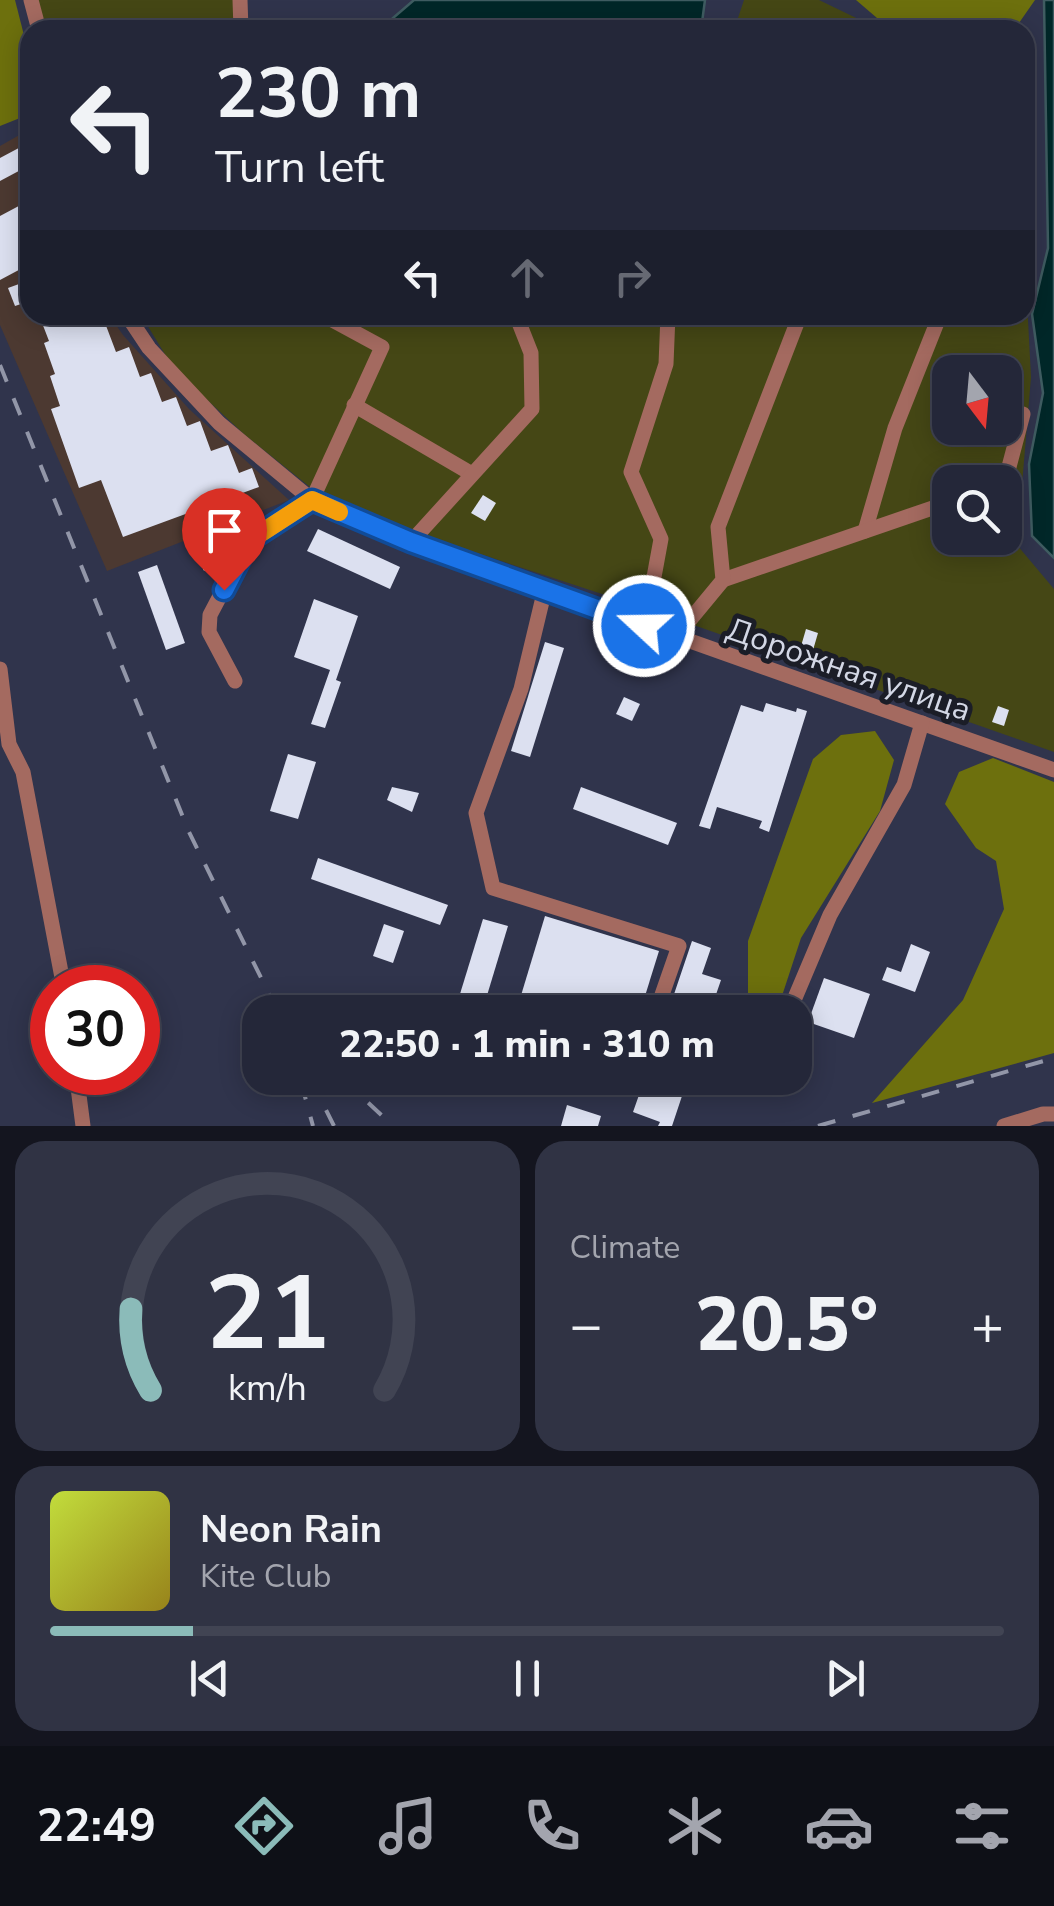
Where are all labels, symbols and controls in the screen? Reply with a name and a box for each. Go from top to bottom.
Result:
text: 230 m [215,46,421,142]
icon: left [50,60,180,190]
text: Turn left [215,137,384,198]
icon: left [395,250,450,305]
icon: ahead [500,250,555,305]
icon: right [605,250,660,305]
north arrow [932,355,1022,445]
map controls [932,355,1022,555]
button: search [932,465,1022,555]
pin [182,488,267,591]
icon: arrive [197,503,252,558]
position arrow [592,574,696,678]
street label: Дорожная улица [721,607,977,731]
speed limit sign: 30 [30,965,160,1095]
text: 22:50 · 1 min · 310 m [339,1019,715,1070]
text: Climate [570,1226,680,1269]
text: 21 [205,1243,330,1385]
text: 20.5° [695,1274,878,1376]
text: − [570,1288,603,1363]
text: + [971,1288,1004,1363]
text: km/h [228,1364,307,1413]
text: Neon Rain [200,1504,382,1555]
text: Kite Club [200,1555,331,1598]
icon: previous [182,1651,237,1706]
icon: pause [500,1651,555,1706]
icon: next [818,1651,873,1706]
icon: directions [229,1791,299,1861]
icon: music [373,1791,443,1861]
icon: phone [517,1791,587,1861]
icon: climate [660,1791,730,1861]
icon: car [804,1791,874,1861]
icon: filters [947,1791,1017,1861]
text: 22:49 [37,1796,156,1857]

